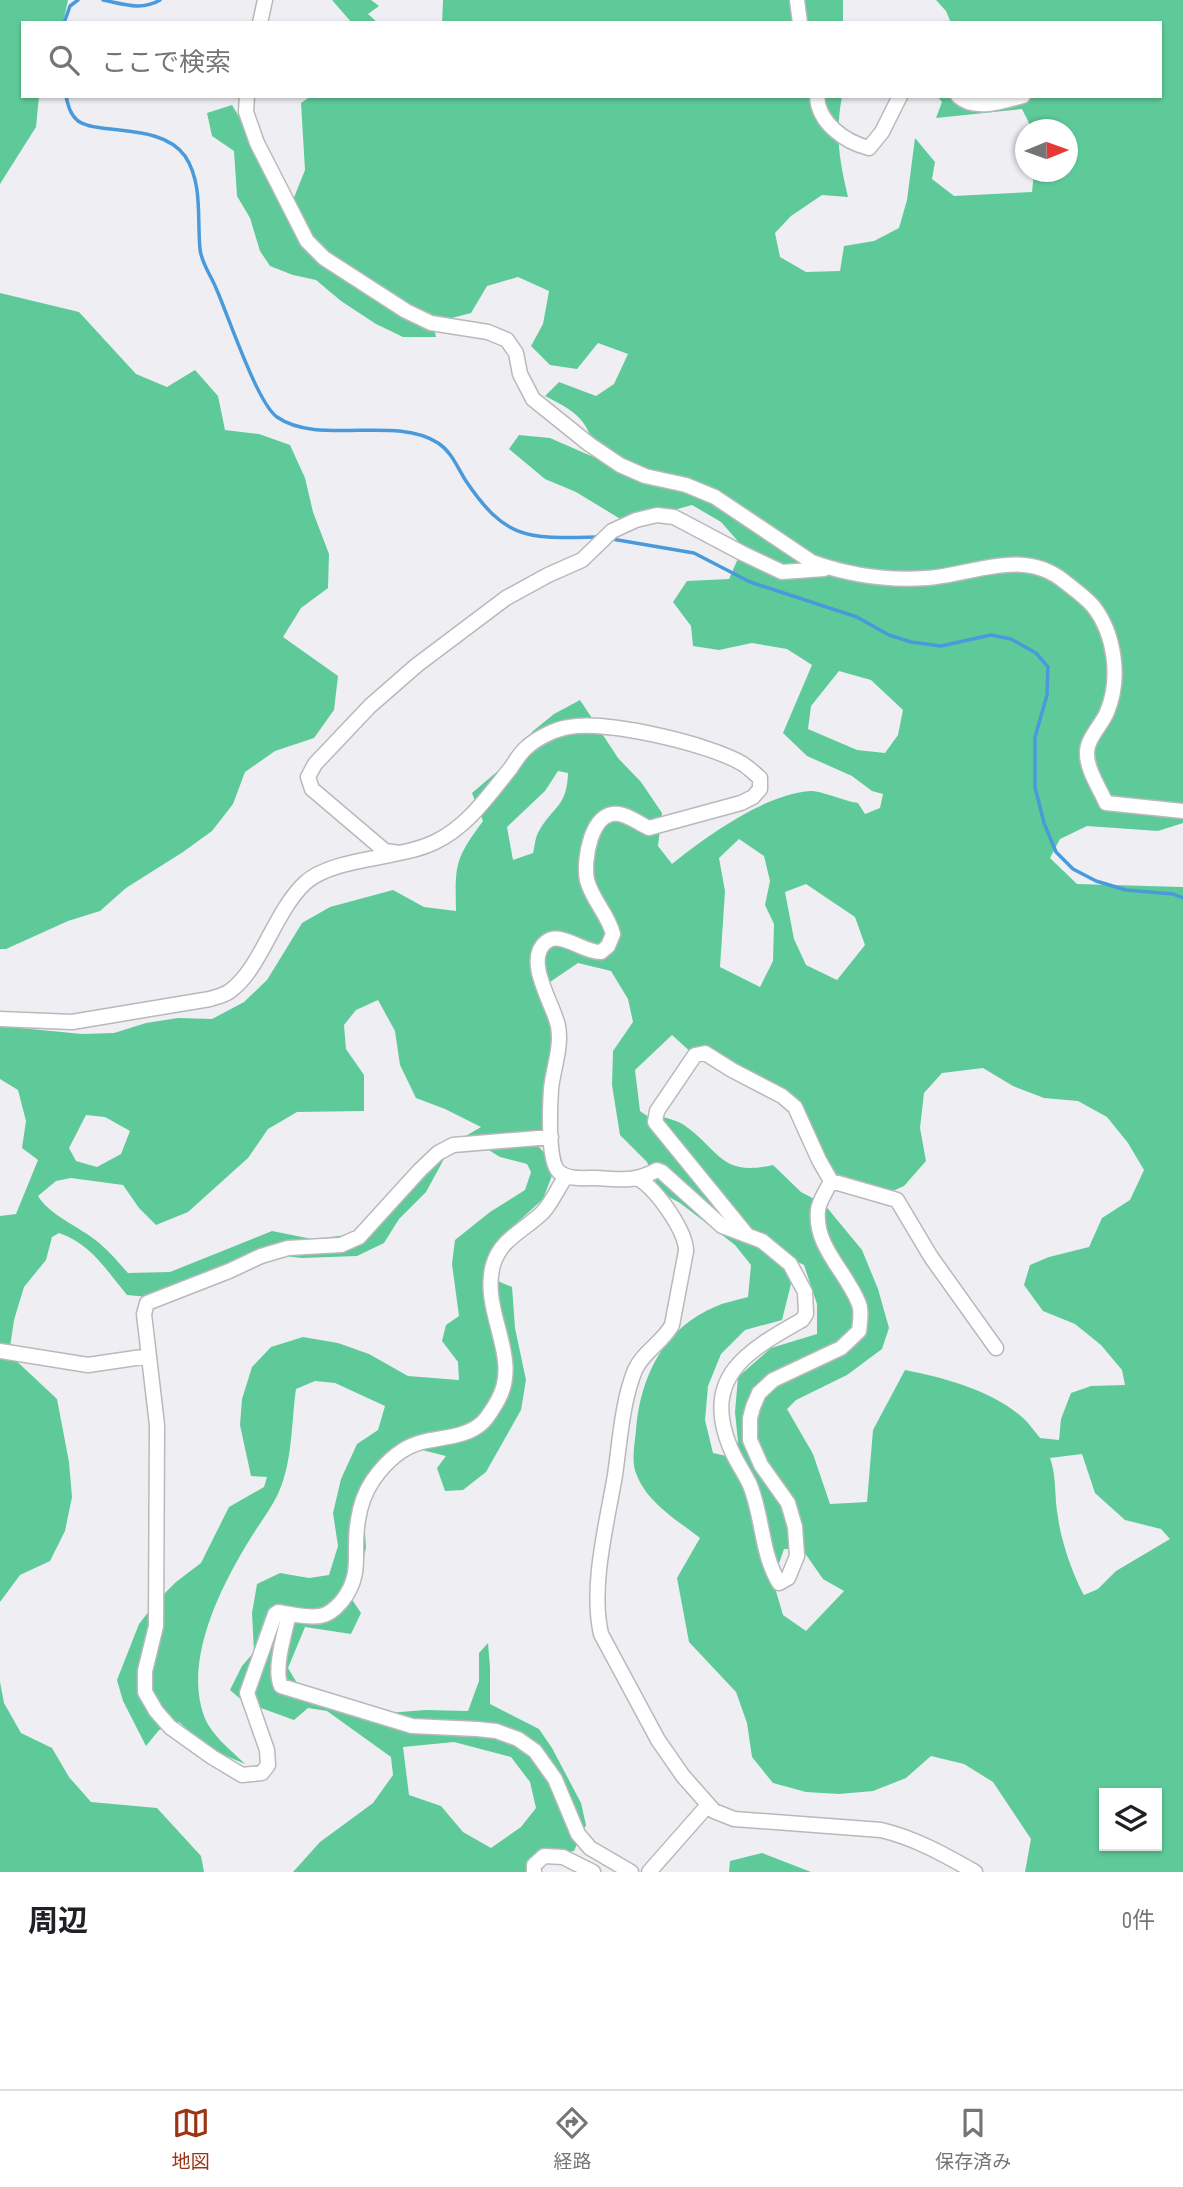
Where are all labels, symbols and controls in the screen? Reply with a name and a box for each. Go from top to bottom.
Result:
search box [21,21,1162,98]
icon: search [45,41,83,79]
text: ここで検索 [101,48,231,79]
north arrow [1015,119,1078,182]
map controls [1099,1788,1162,1851]
button: layers [1099,1788,1162,1851]
text: 周辺 [28,1904,88,1940]
text: 0件 [1122,1907,1155,1935]
tab: 地図 [172,2104,210,2174]
tab: 経路 [553,2104,591,2174]
tab: 保存済み [935,2104,1011,2174]

